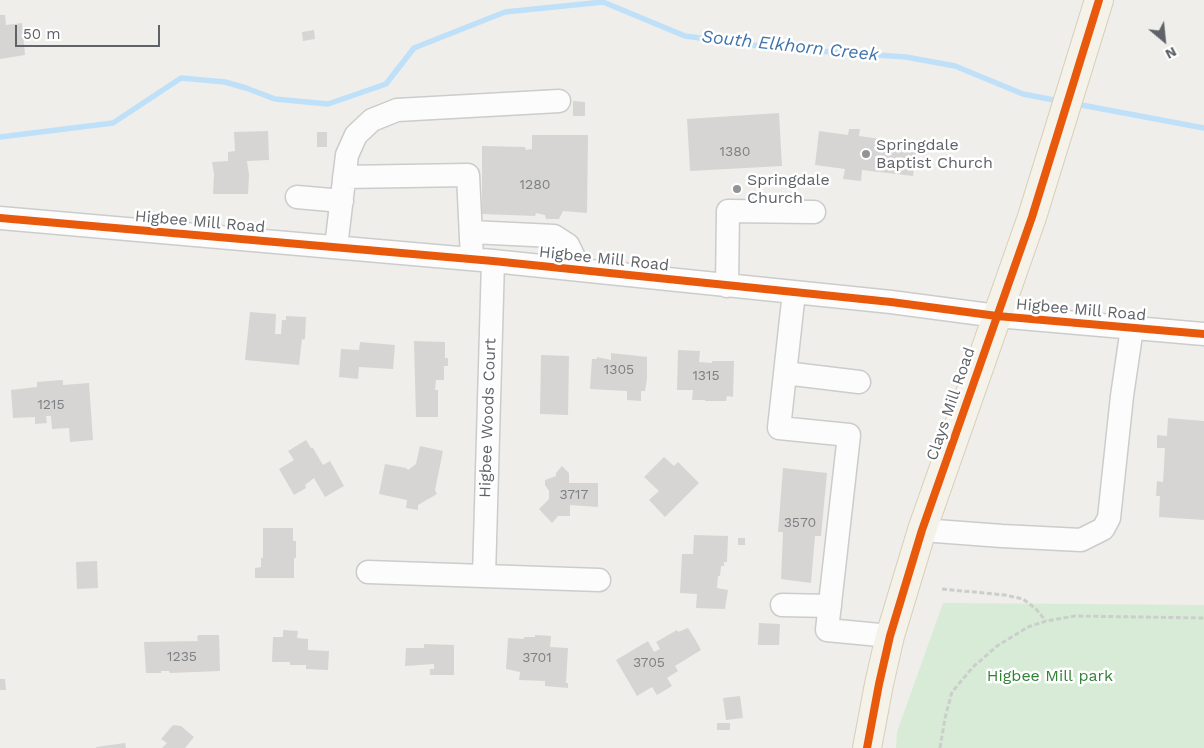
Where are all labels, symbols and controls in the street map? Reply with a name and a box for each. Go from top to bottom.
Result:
scale bar [18,15,162,47]
north arrow [1139,15,1189,65]
text: 50 m [23,25,60,43]
water label: South Elkhorn Creek [700,26,880,66]
text: N [1163,44,1179,63]
place label: Springdale Baptist Church [876,135,993,173]
house number: 1380 [720,144,750,160]
marker: Springdale Baptist Church [860,148,872,160]
place label: Springdale Church [747,170,830,208]
house number: 1280 [520,177,550,193]
marker: Springdale Church [731,183,743,195]
street label: Higbee Mill Road [134,207,266,237]
street label: Higbee Mill Road [538,243,670,275]
street label: Higbee Mill Road [1015,295,1147,325]
street label: Higbee Woods Court [476,338,500,498]
street label: Clays Mill Road [923,345,979,463]
house number: 1305 [604,362,634,378]
house number: 1315 [692,368,720,384]
house number: 1215 [37,397,65,413]
house number: 3717 [560,487,588,503]
house number: 3570 [784,515,816,531]
house number: 1235 [167,649,197,665]
house number: 3701 [522,650,552,666]
house number: 3705 [633,655,665,671]
park label: Higbee Mill park [987,666,1113,686]

